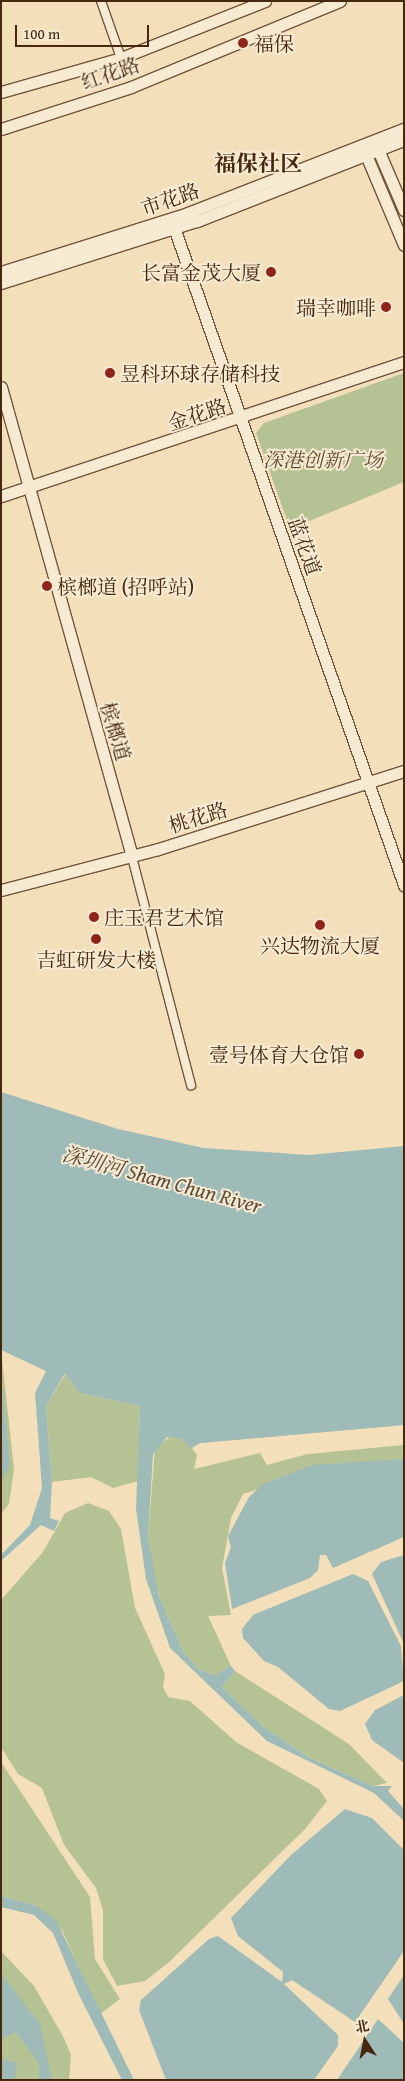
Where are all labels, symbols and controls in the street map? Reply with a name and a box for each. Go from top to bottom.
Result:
scale bar [18,15,151,47]
text: 100 m [23,23,60,44]
place label: 福保 [254,31,294,55]
marker: 福保 [236,36,250,50]
street label: 红花路 [78,52,142,94]
district label: 福保社区 [214,151,302,177]
street label: 市花路 [138,178,202,220]
place label: 长富金茂大厦 [141,260,261,284]
marker: 长富金茂大厦 [265,266,277,278]
place label: 瑞幸咖啡 [296,295,376,319]
marker: 瑞幸咖啡 [380,301,392,313]
place label: 昱科环球存储科技 [120,361,280,385]
marker: 昱科环球存储科技 [104,367,116,379]
street label: 金花路 [165,393,229,435]
park label: 深港创新广场 [263,447,383,471]
street label: 蓝花道 [283,514,327,578]
place label: 槟榔道 (招呼站) [57,574,194,598]
marker: 槟榔道 (招呼站) [41,580,53,592]
street label: 槟榔道 [96,699,136,763]
street label: 桃花路 [166,797,230,837]
place label: 庄玉君艺术馆 [104,905,224,929]
marker: 庄玉君艺术馆 [88,911,100,923]
marker: 兴达物流大厦 [314,919,326,931]
marker: 吉虹研发大楼 [90,933,102,945]
place label: 兴达物流大厦 [260,933,380,957]
place label: 吉虹研发大楼 [36,947,156,971]
place label: 壹号体育大仓馆 [209,1042,349,1066]
marker: 壹号体育大仓馆 [353,1048,365,1060]
water label: 深圳河 Sham Chun River [60,1141,264,1219]
text: 北 [353,2015,371,2037]
north arrow [340,2016,390,2066]

